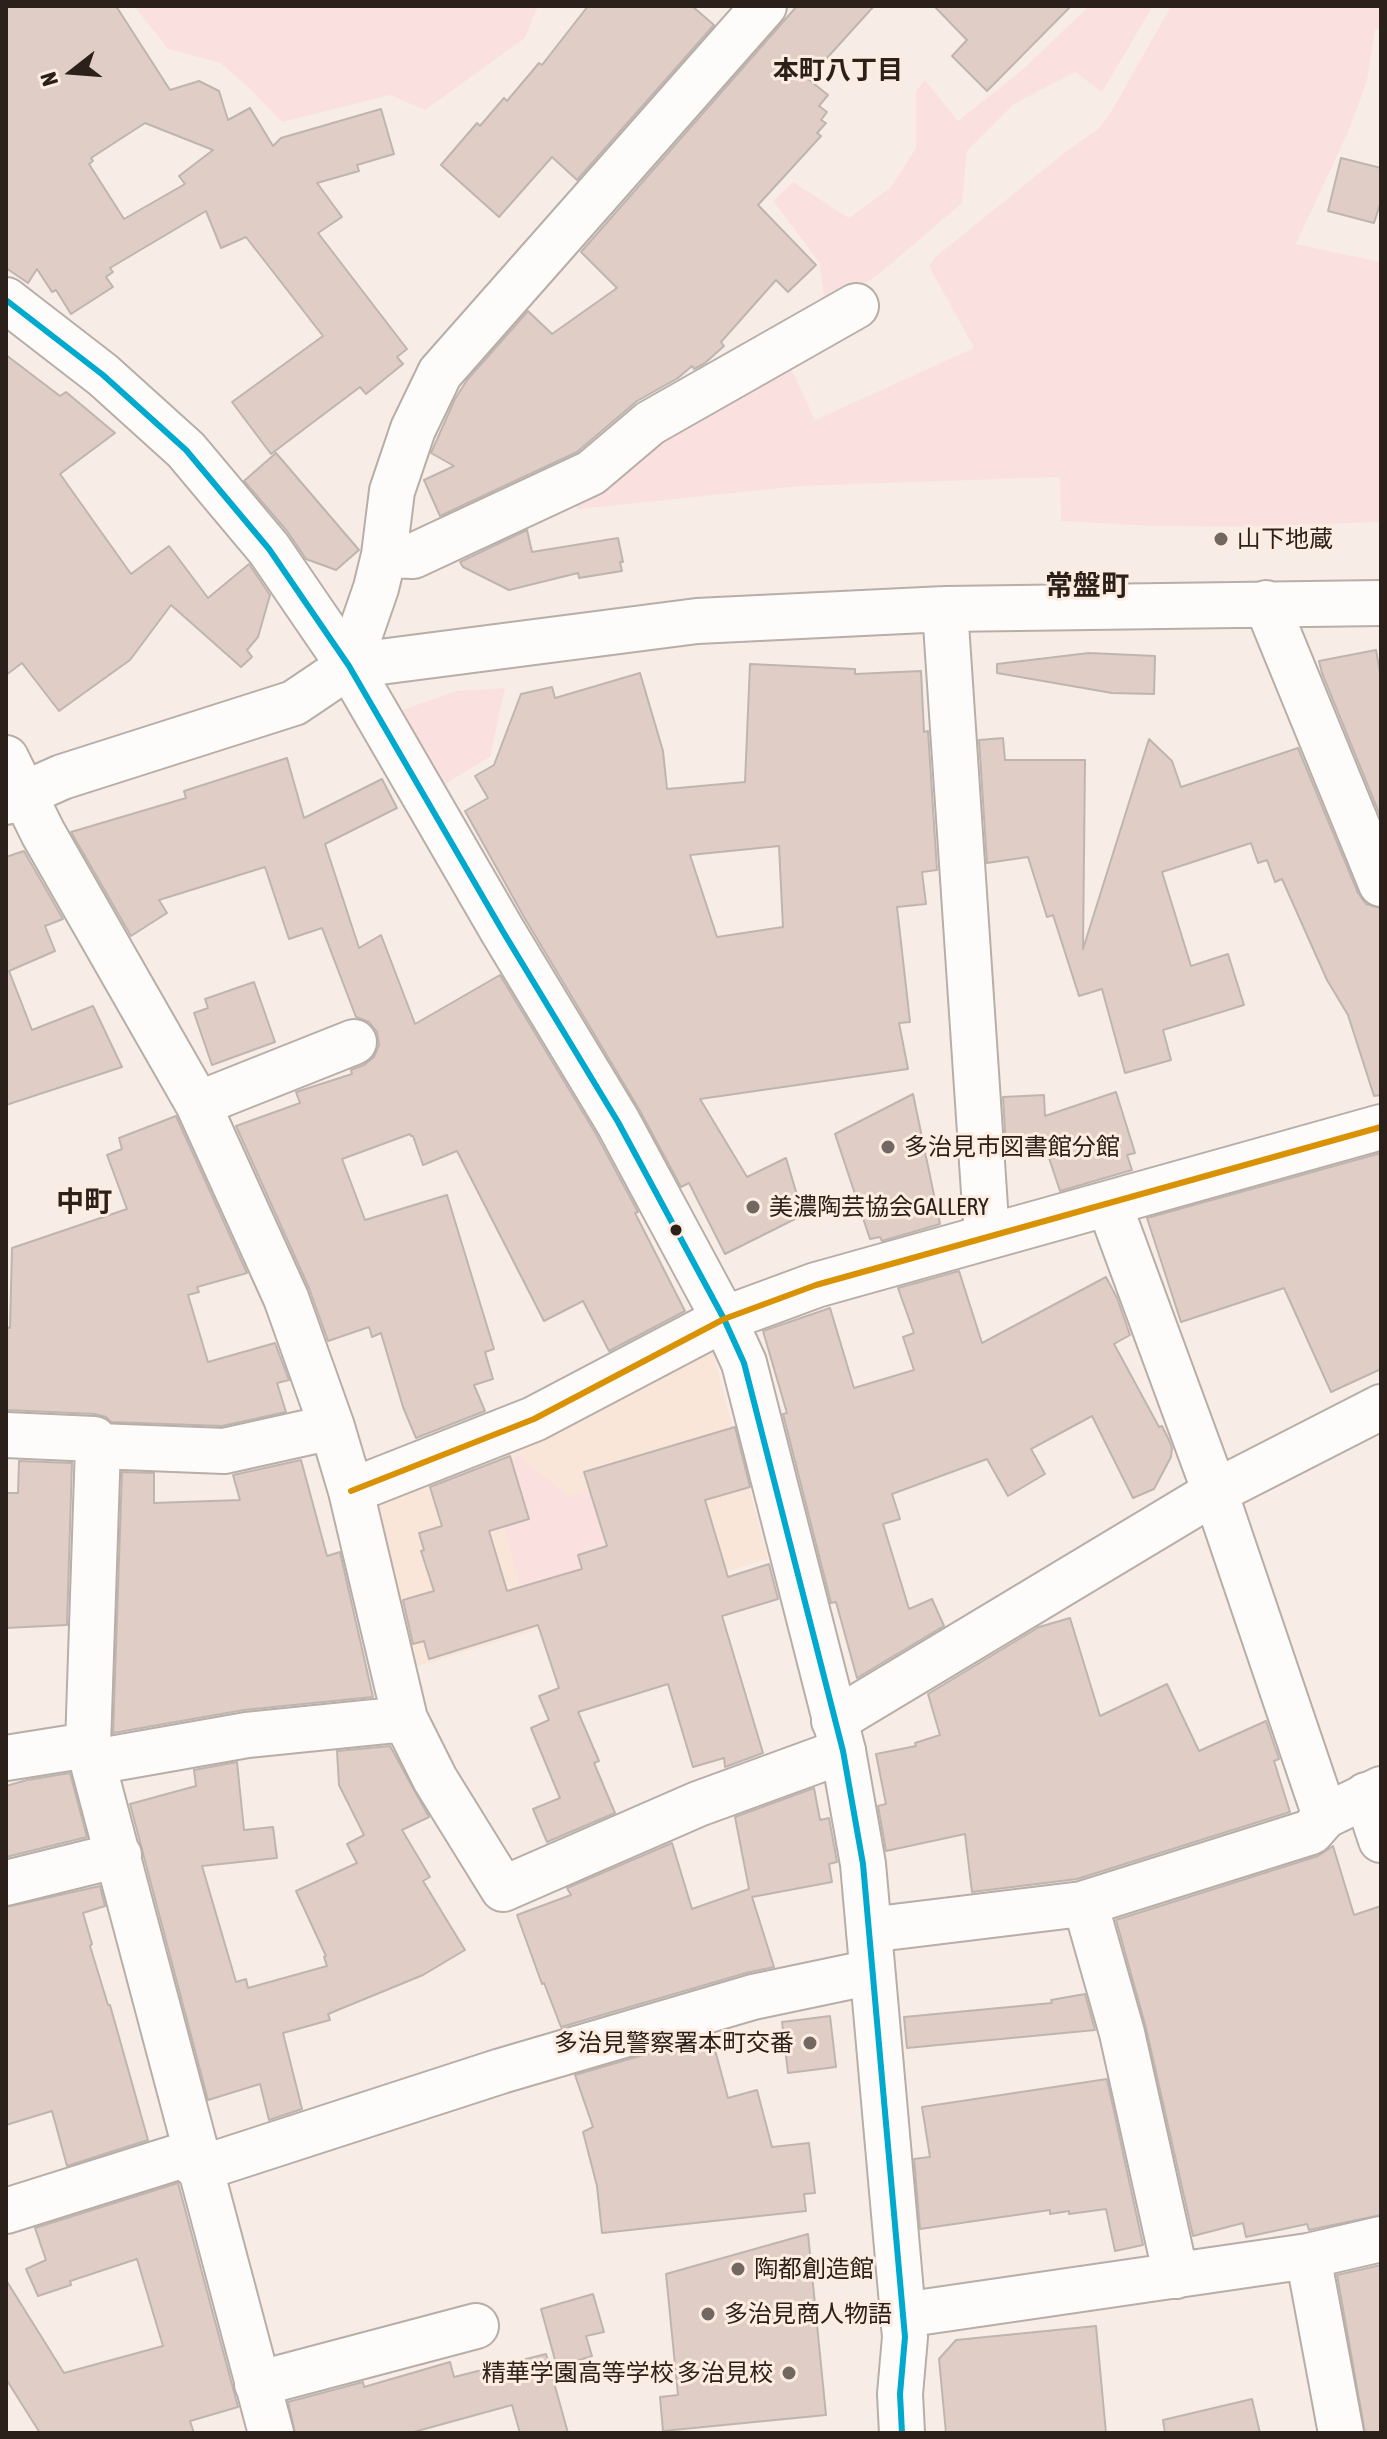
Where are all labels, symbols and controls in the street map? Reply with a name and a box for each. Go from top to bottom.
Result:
north arrow [32,32,112,112]
district label: 本町八丁目 [773,55,903,87]
text: N [35,69,63,89]
place label: 山下地蔵 [1237,525,1333,553]
marker: 山下地蔵 [1212,530,1230,548]
district label: 常盤町 [1045,569,1129,603]
place label: 多治見市図書館分館 [904,1133,1120,1161]
marker: 多治見市図書館分館 [879,1138,897,1156]
district label: 中町 [56,1185,112,1219]
place label: 美濃陶芸協会GALLERY [769,1193,989,1221]
marker: 美濃陶芸協会GALLERY [744,1198,762,1216]
unlabelled marker [668,1222,684,1238]
place label: 多治見警察署本町交番 [554,2029,794,2057]
marker: 多治見警察署本町交番 [801,2034,819,2052]
place label: 陶都創造館 [754,2255,874,2283]
marker: 陶都創造館 [729,2260,747,2278]
place label: 多治見商人物語 [724,2300,892,2328]
marker: 多治見商人物語 [699,2305,717,2323]
place label: 精華学園高等学校 多治見校 [482,2359,773,2387]
marker: 精華学園高等学校 多治見校 [780,2364,798,2382]

